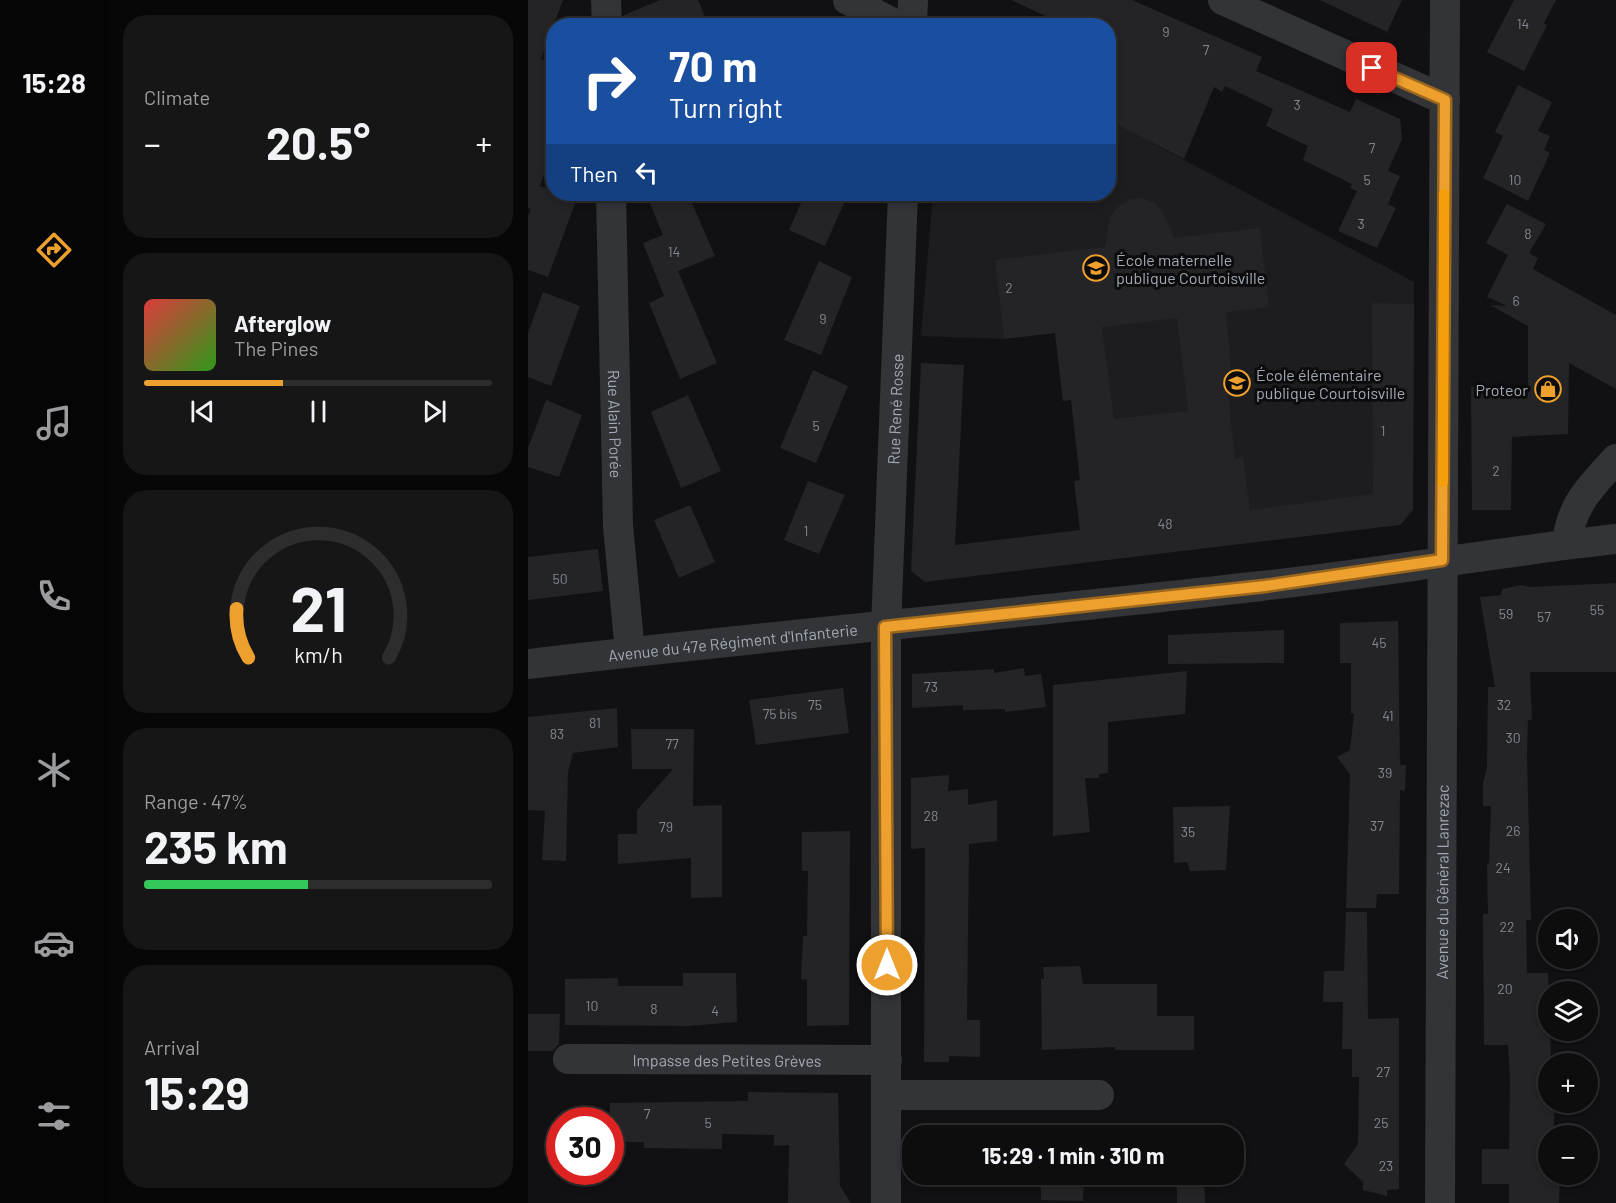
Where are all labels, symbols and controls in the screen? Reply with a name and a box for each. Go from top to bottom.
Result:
house number: 14 [1517,15,1529,32]
house number: 9 [1162,23,1170,40]
text: 70 m [669,40,757,90]
house number: 7 [1203,41,1210,58]
icon: right [570,42,648,120]
pin [1346,42,1397,93]
icon: arrive [1355,51,1388,84]
text: 15:28 [22,66,86,98]
text: Climate [144,85,210,109]
text: Turn right [669,91,783,123]
house number: 3 [1293,96,1301,113]
text: 20.5° [266,115,370,169]
text: − [144,123,161,163]
text: + [476,123,492,163]
house number: 7 [1369,139,1376,156]
icon: left [630,156,663,189]
text: Then [570,160,618,186]
house number: 5 [1363,171,1371,188]
house number: 10 [1509,171,1521,188]
house number: 3 [1357,215,1365,232]
house number: 8 [1524,225,1532,242]
icon: directions [33,229,75,271]
house number: 14 [668,243,680,260]
place label: École maternelle publique Courtoisville [1116,250,1265,287]
school or university icon: École maternelle publique Courtoisville [1081,253,1111,283]
house number: 2 [1005,279,1013,296]
house number: 6 [1512,292,1520,309]
text: Afterglow [234,310,331,336]
house number: 9 [819,310,827,327]
text: The Pines [234,336,318,360]
street label: Rue René Rosse [883,353,906,465]
place label: École élémentaire publique Courtoisville [1256,365,1405,402]
school or university icon: École élémentaire publique Courtoisville [1222,368,1252,398]
street label: Rue Alain Porée [605,370,626,478]
shop icon: Proteor [1533,374,1563,404]
place label: Proteor [1476,380,1528,399]
icon: previous [186,395,219,428]
icon: pause [302,395,335,428]
icon: next [418,395,451,428]
icon: music [33,402,75,444]
house number: 5 [812,417,820,434]
house number: 1 [1381,422,1385,439]
house number: 2 [1492,462,1500,479]
house number: 48 [1157,515,1173,532]
house number: 1 [804,522,808,539]
house number: 50 [552,570,568,587]
text: 21 [290,571,346,645]
icon: phone [33,575,75,617]
house number: 55 [1590,601,1604,618]
house number: 59 [1499,605,1513,622]
house number: 57 [1537,608,1551,625]
street label: Avenue du 47e Régiment d'Infanterie [607,619,859,664]
house number: 45 [1372,634,1386,651]
text: km/h [294,643,342,668]
house number: 73 [924,678,938,695]
house number: 75 [808,696,822,713]
house number: 32 [1497,696,1511,713]
house number: 75 bis [763,705,798,722]
house number: 41 [1382,707,1394,724]
house number: 81 [589,714,601,731]
house number: 83 [550,725,564,742]
house number: 30 [1505,729,1521,746]
house number: 77 [665,735,679,752]
icon: climate [33,749,75,791]
house number: 39 [1378,764,1392,781]
street label: Avenue du Général Lanrezac [1431,785,1451,979]
text: Range · 47% [144,789,248,813]
house number: 28 [924,807,938,824]
house number: 37 [1370,817,1384,834]
house number: 79 [659,818,673,835]
text: 235 km [144,819,288,873]
house number: 26 [1506,822,1520,839]
house number: 35 [1181,823,1195,840]
house number: 24 [1495,859,1511,876]
map controls [1538,909,1598,1185]
button: sound [1538,909,1598,969]
house number: 22 [1499,918,1515,935]
icon: car [33,922,75,964]
position arrow [855,933,919,997]
house number: 20 [1497,980,1513,997]
button: layers [1538,981,1598,1041]
house number: 10 [586,997,598,1014]
house number: 8 [650,1000,658,1017]
house number: 4 [711,1002,719,1019]
text: Arrival [144,1035,200,1059]
street label: Impasse des Petites Grèves [632,1050,822,1069]
button: + [1538,1053,1598,1113]
house number: 27 [1376,1063,1390,1080]
text: 15:29 [144,1065,250,1119]
icon: filters [33,1095,75,1137]
house number: 7 [644,1105,651,1122]
speed limit sign: 30 [546,1107,624,1185]
house number: 5 [704,1114,712,1131]
house number: 25 [1374,1114,1388,1131]
button: − [1538,1125,1598,1185]
text: 15:29 · 1 min · 310 m [982,1142,1164,1168]
house number: 23 [1379,1157,1393,1174]

